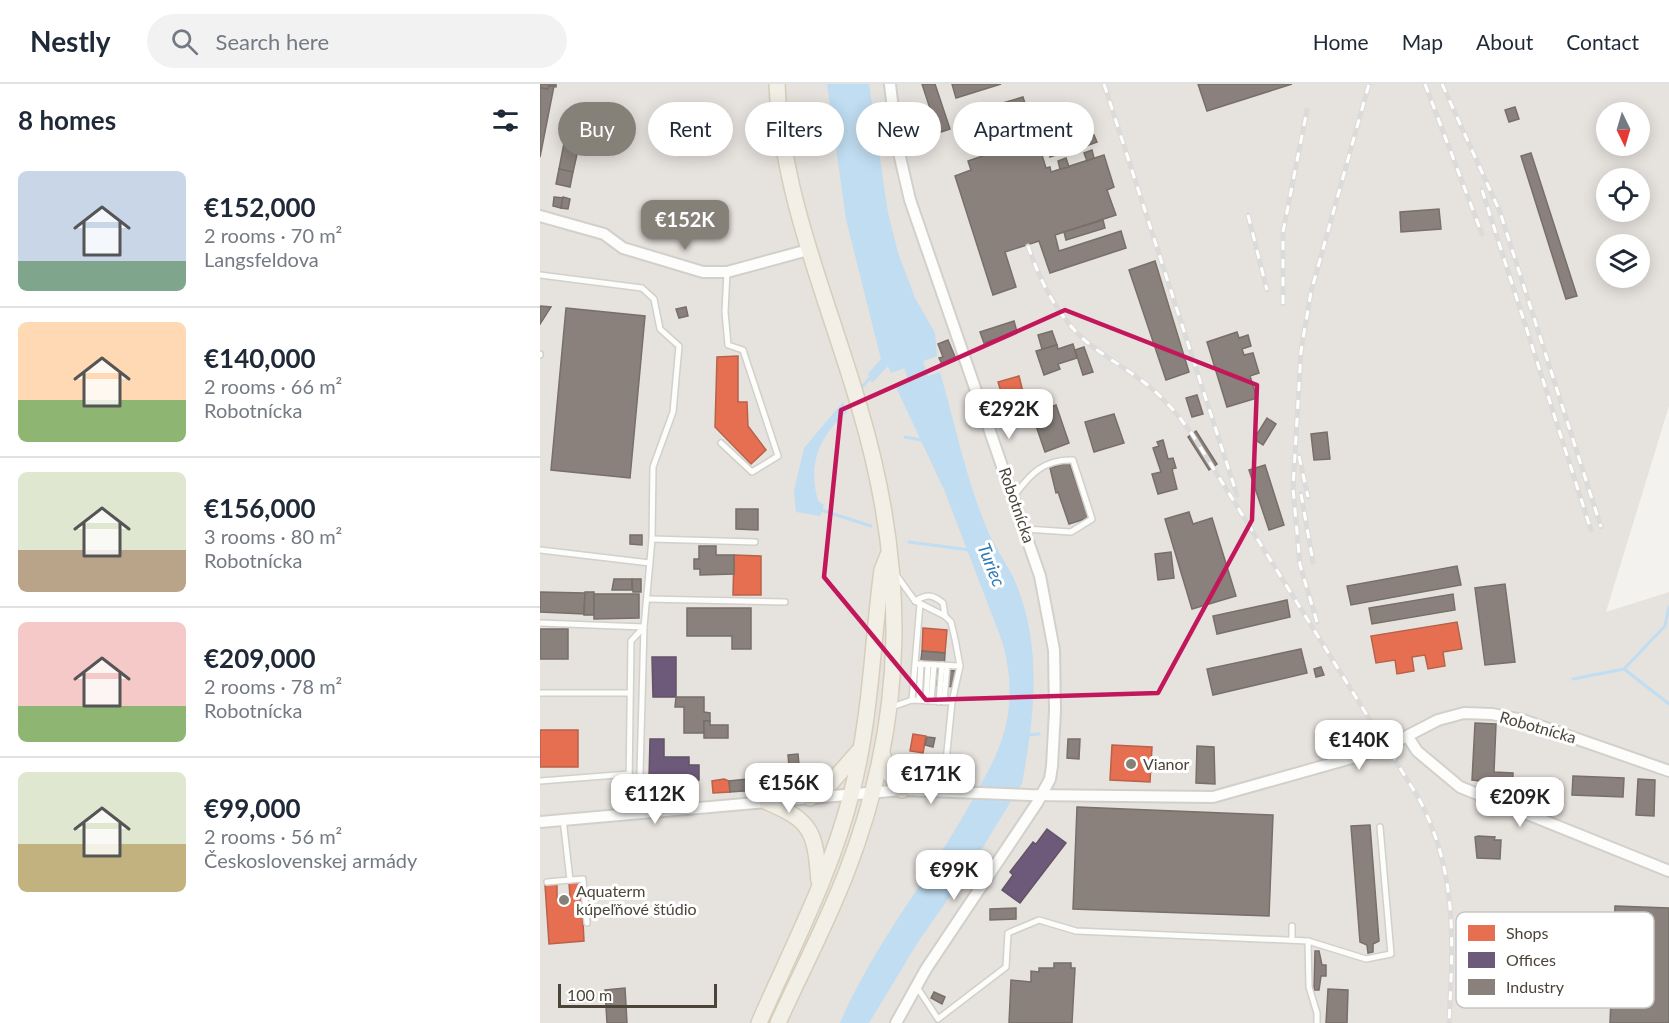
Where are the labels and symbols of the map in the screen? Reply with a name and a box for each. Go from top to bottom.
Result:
north arrow [1596,102,1650,156]
pin: €152K [643,200,727,251]
pin: €292K [967,389,1051,440]
street label: Robotnícka [996,465,1039,545]
water label: Turiec [973,540,1011,590]
street label: Robotnícka [1498,707,1579,746]
pin: €140K [1317,720,1401,771]
pin: €171K [889,754,973,805]
place label: Vianor [1143,754,1190,773]
marker: Vianor [1124,757,1138,771]
pin: €156K [747,763,831,814]
pin: €112K [613,774,697,825]
pin: €209K [1478,777,1562,828]
pin: €99K [918,850,990,901]
place label: Aquaterm kúpeľňové štúdio [576,881,697,918]
marker: Aquaterm kúpeľňové štúdio [557,893,571,907]
legend [1456,912,1654,1008]
text: Shops [1506,923,1549,942]
text: Offices [1506,950,1556,969]
text: Industry [1506,977,1565,996]
scale bar [558,981,717,1008]

